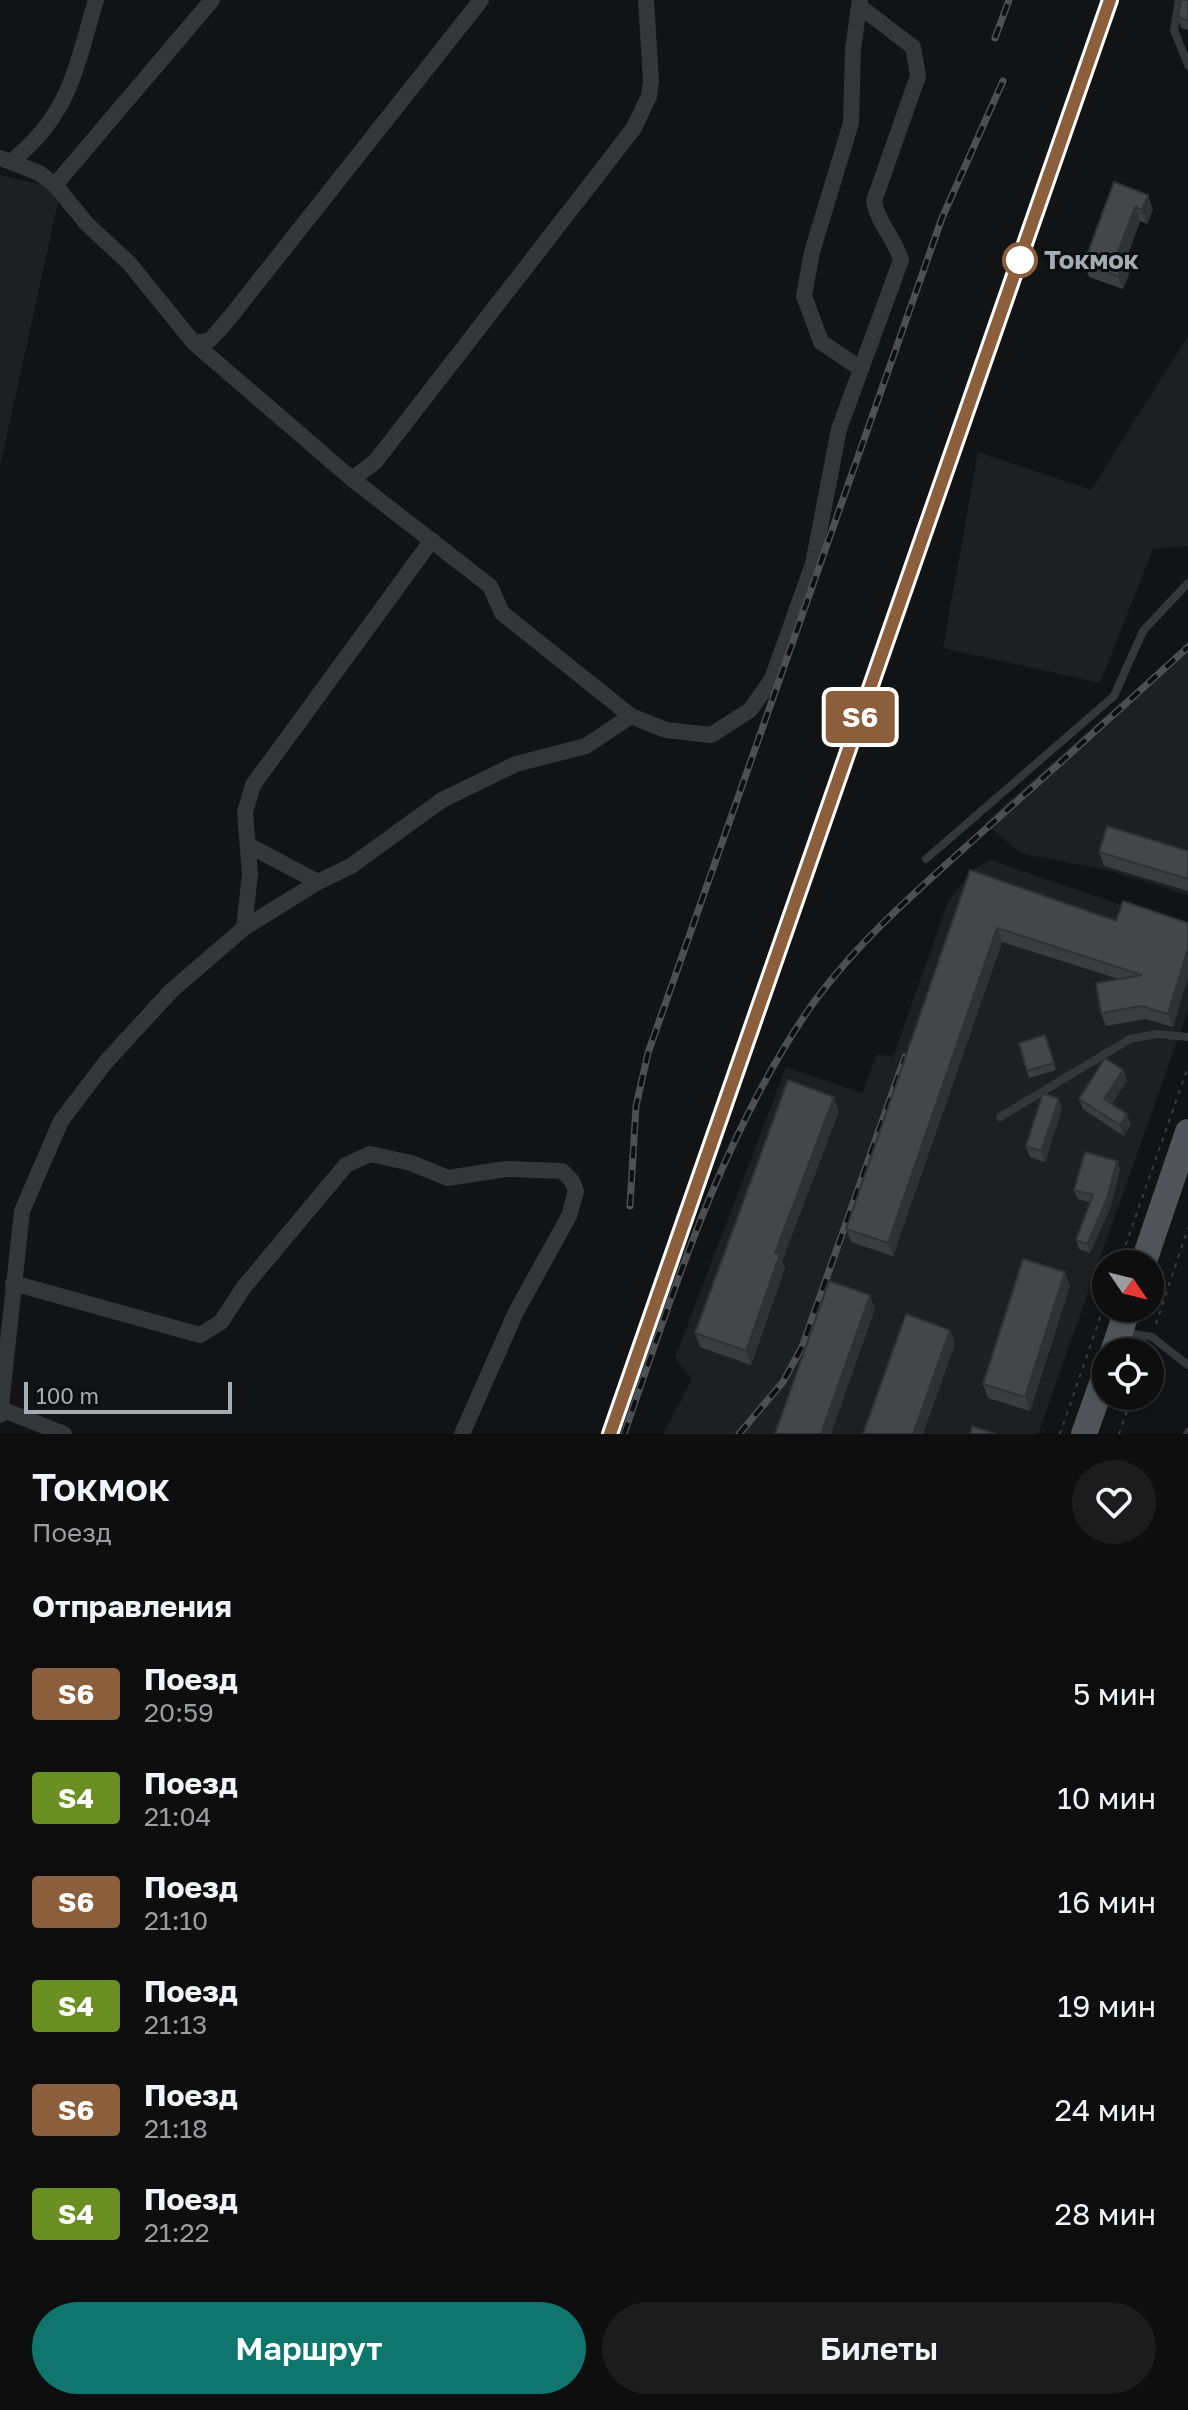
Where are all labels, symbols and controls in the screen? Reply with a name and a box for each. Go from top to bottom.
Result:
marker: Токмок [1003,243,1037,277]
place label: Токмок [1044,244,1139,275]
line badge: S6 [824,691,896,743]
text: S6 [842,700,878,733]
north arrow [1092,1250,1164,1322]
map controls [1092,1250,1164,1410]
button: locate [1092,1338,1164,1410]
scale bar [24,1378,232,1414]
text: 100 m [36,1382,99,1409]
button: heart [1072,1460,1156,1544]
text: Токмок [32,1464,170,1509]
text: Поезд [32,1517,112,1548]
text: Отправления [32,1588,232,1624]
text: Поезд [144,1661,238,1697]
text: 5 мин [1073,1676,1156,1712]
text: S6 [58,1677,94,1710]
text: 20:59 [144,1697,214,1728]
text: Поезд [144,1765,238,1801]
text: 10 мин [1057,1780,1156,1816]
text: S4 [58,1781,94,1814]
text: 21:04 [144,1801,211,1832]
text: Поезд [144,1869,238,1905]
text: 16 мин [1058,1884,1156,1920]
text: S6 [58,1885,94,1918]
text: 21:10 [144,1905,208,1936]
text: Поезд [144,1973,238,2009]
text: 19 мин [1058,1988,1156,2024]
text: S4 [58,1989,94,2022]
text: 21:13 [144,2009,207,2040]
text: Поезд [144,2077,238,2113]
text: 24 мин [1055,2092,1156,2128]
text: S6 [58,2093,94,2126]
text: 21:18 [144,2113,208,2144]
text: Поезд [144,2181,238,2217]
text: 28 мин [1055,2196,1156,2232]
text: S4 [58,2197,94,2230]
text: 21:22 [144,2217,210,2248]
button: Маршрут [32,2302,586,2394]
button: Билеты [602,2302,1156,2394]

